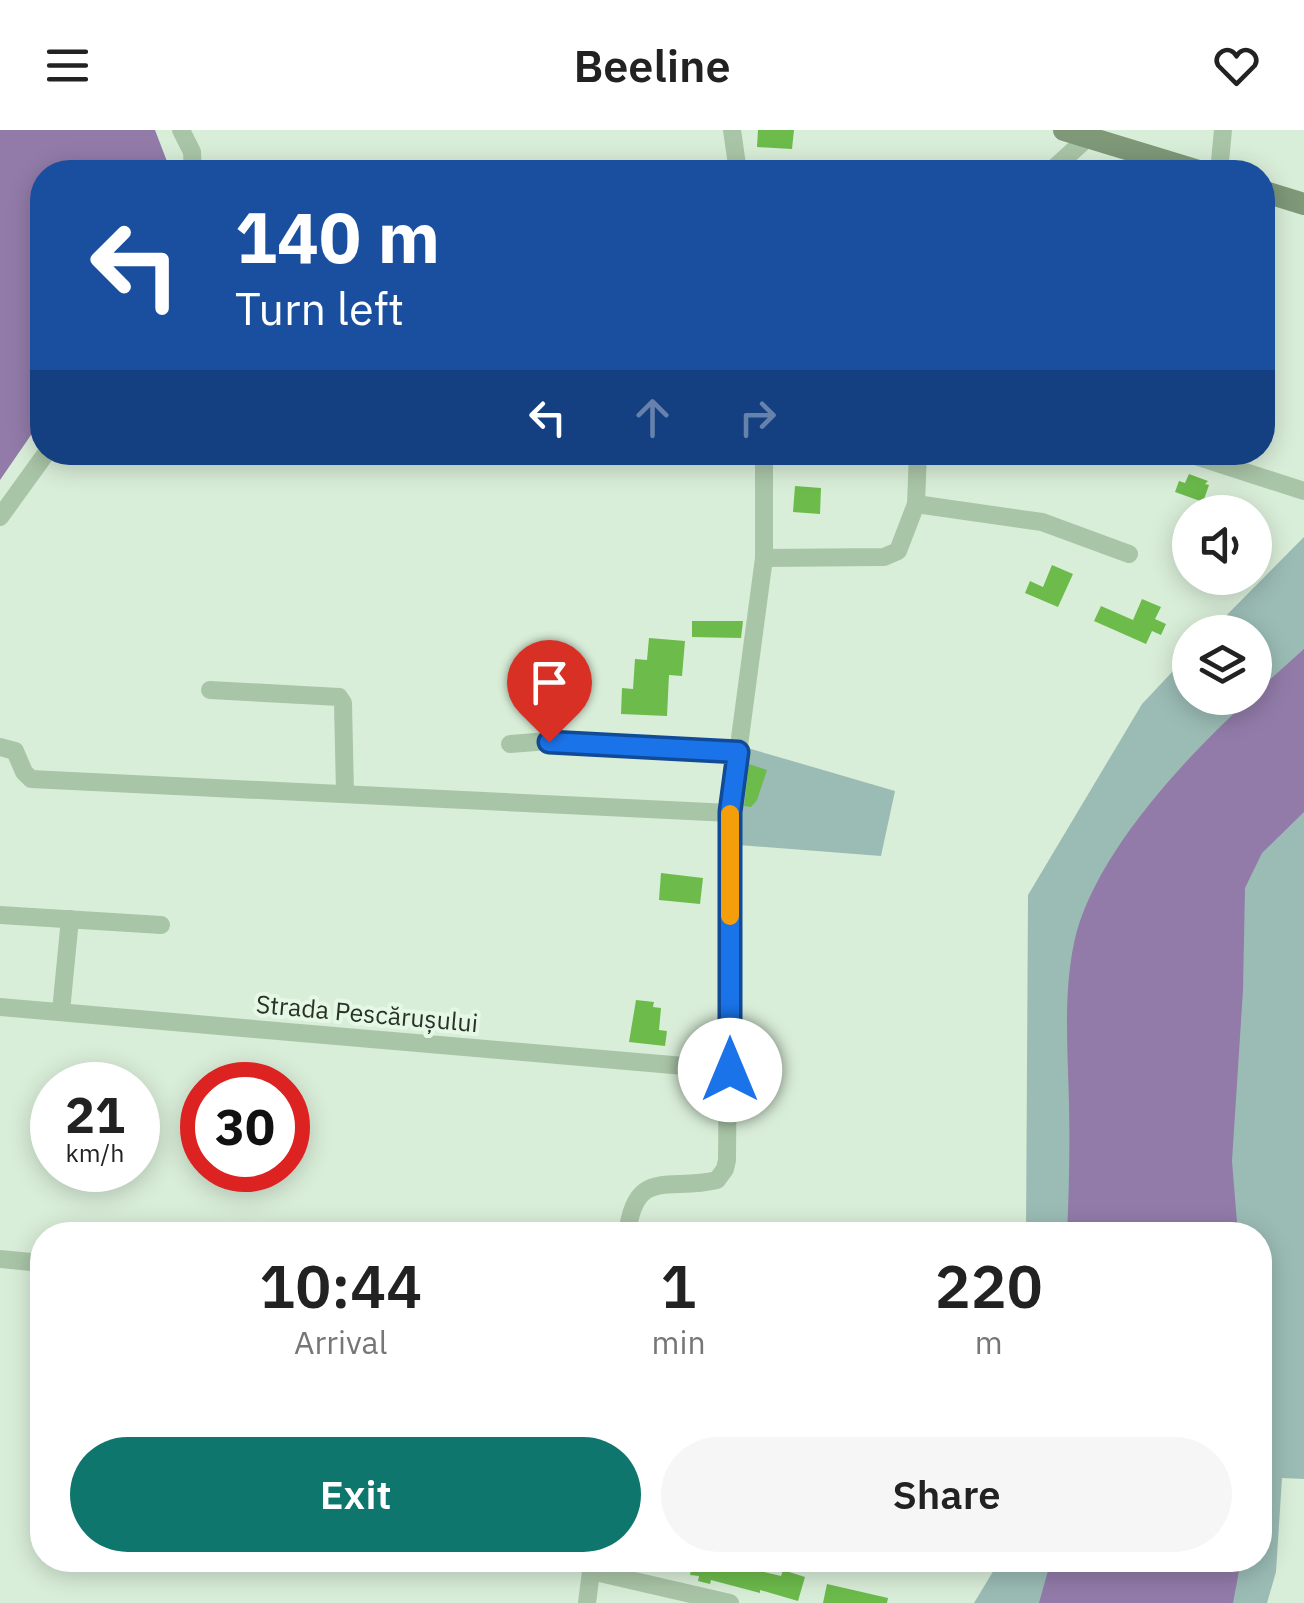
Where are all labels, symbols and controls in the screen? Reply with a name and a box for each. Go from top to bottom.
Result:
text: Beeline [573,36,731,94]
icon: menu [40,38,95,93]
icon: heart [1209,38,1264,93]
text: 140 m [235,191,440,282]
icon: left [70,200,200,330]
text: Turn left [235,279,404,337]
icon: left [520,390,575,445]
icon: ahead [625,390,680,445]
icon: right [730,390,785,445]
map controls [1172,495,1272,715]
button: sound [1172,495,1272,595]
button: layers [1172,615,1272,715]
pin [507,640,592,743]
icon: arrive [522,655,577,710]
street label: Strada Pescărușului [255,987,479,1039]
position arrow [678,1018,782,1122]
speed limit sign: 30 [180,1062,310,1192]
text: 21 [65,1082,125,1147]
text: km/h [66,1136,124,1169]
text: 10:44 [259,1246,422,1325]
text: 1 [661,1246,697,1325]
text: 220 [935,1246,1043,1325]
text: Arrival [294,1321,387,1363]
text: min [651,1321,706,1363]
text: m [975,1321,1003,1363]
button: Exit [70,1437,641,1552]
button: Share [661,1437,1232,1552]

